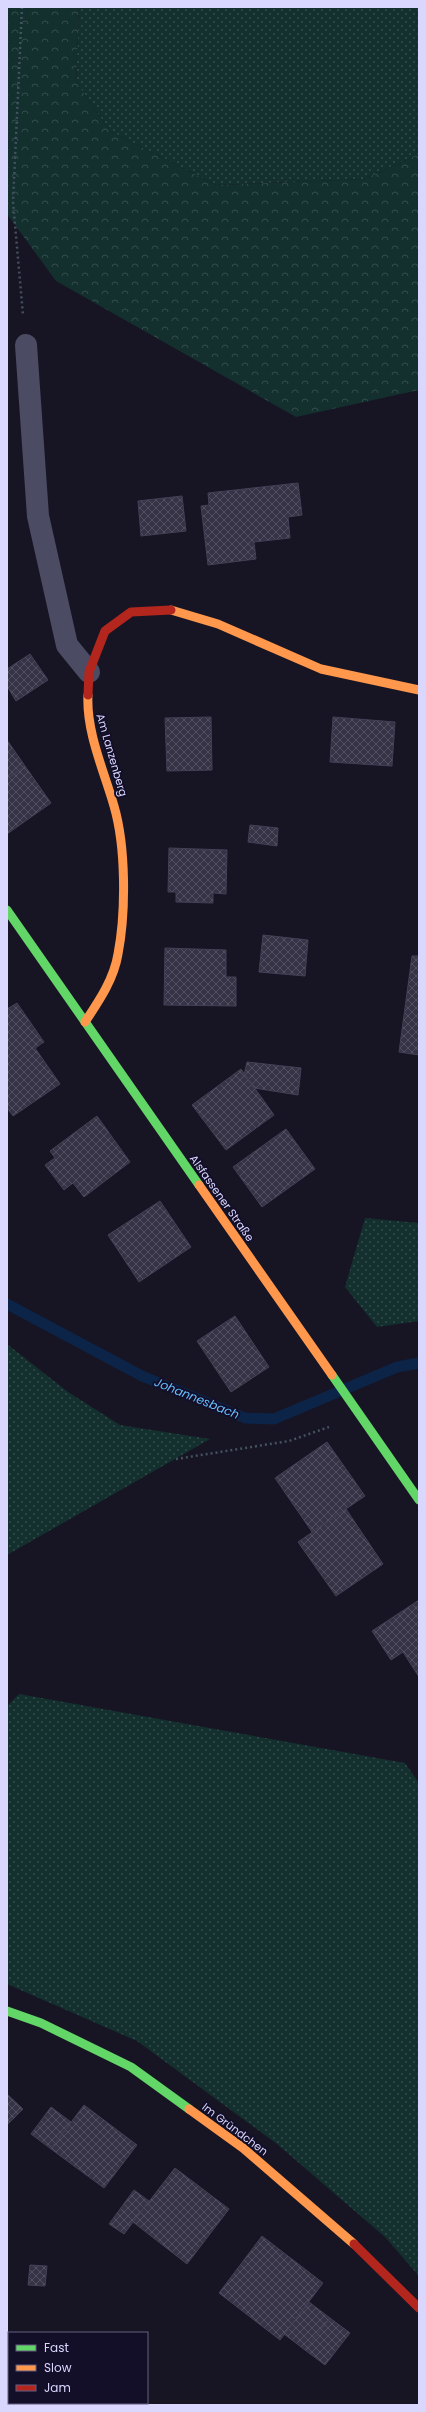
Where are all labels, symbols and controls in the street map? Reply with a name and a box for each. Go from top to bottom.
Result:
street label: Am Lanzenberg [93,712,131,798]
street label: Alsfassener Straße [186,1151,258,1245]
water label: Johannesbach [152,1373,242,1423]
street label: Im Gründchen [199,2099,271,2159]
legend [8,2332,148,2404]
text: Fast [44,2339,69,2356]
text: Slow [44,2359,72,2376]
text: Jam [44,2379,71,2396]

